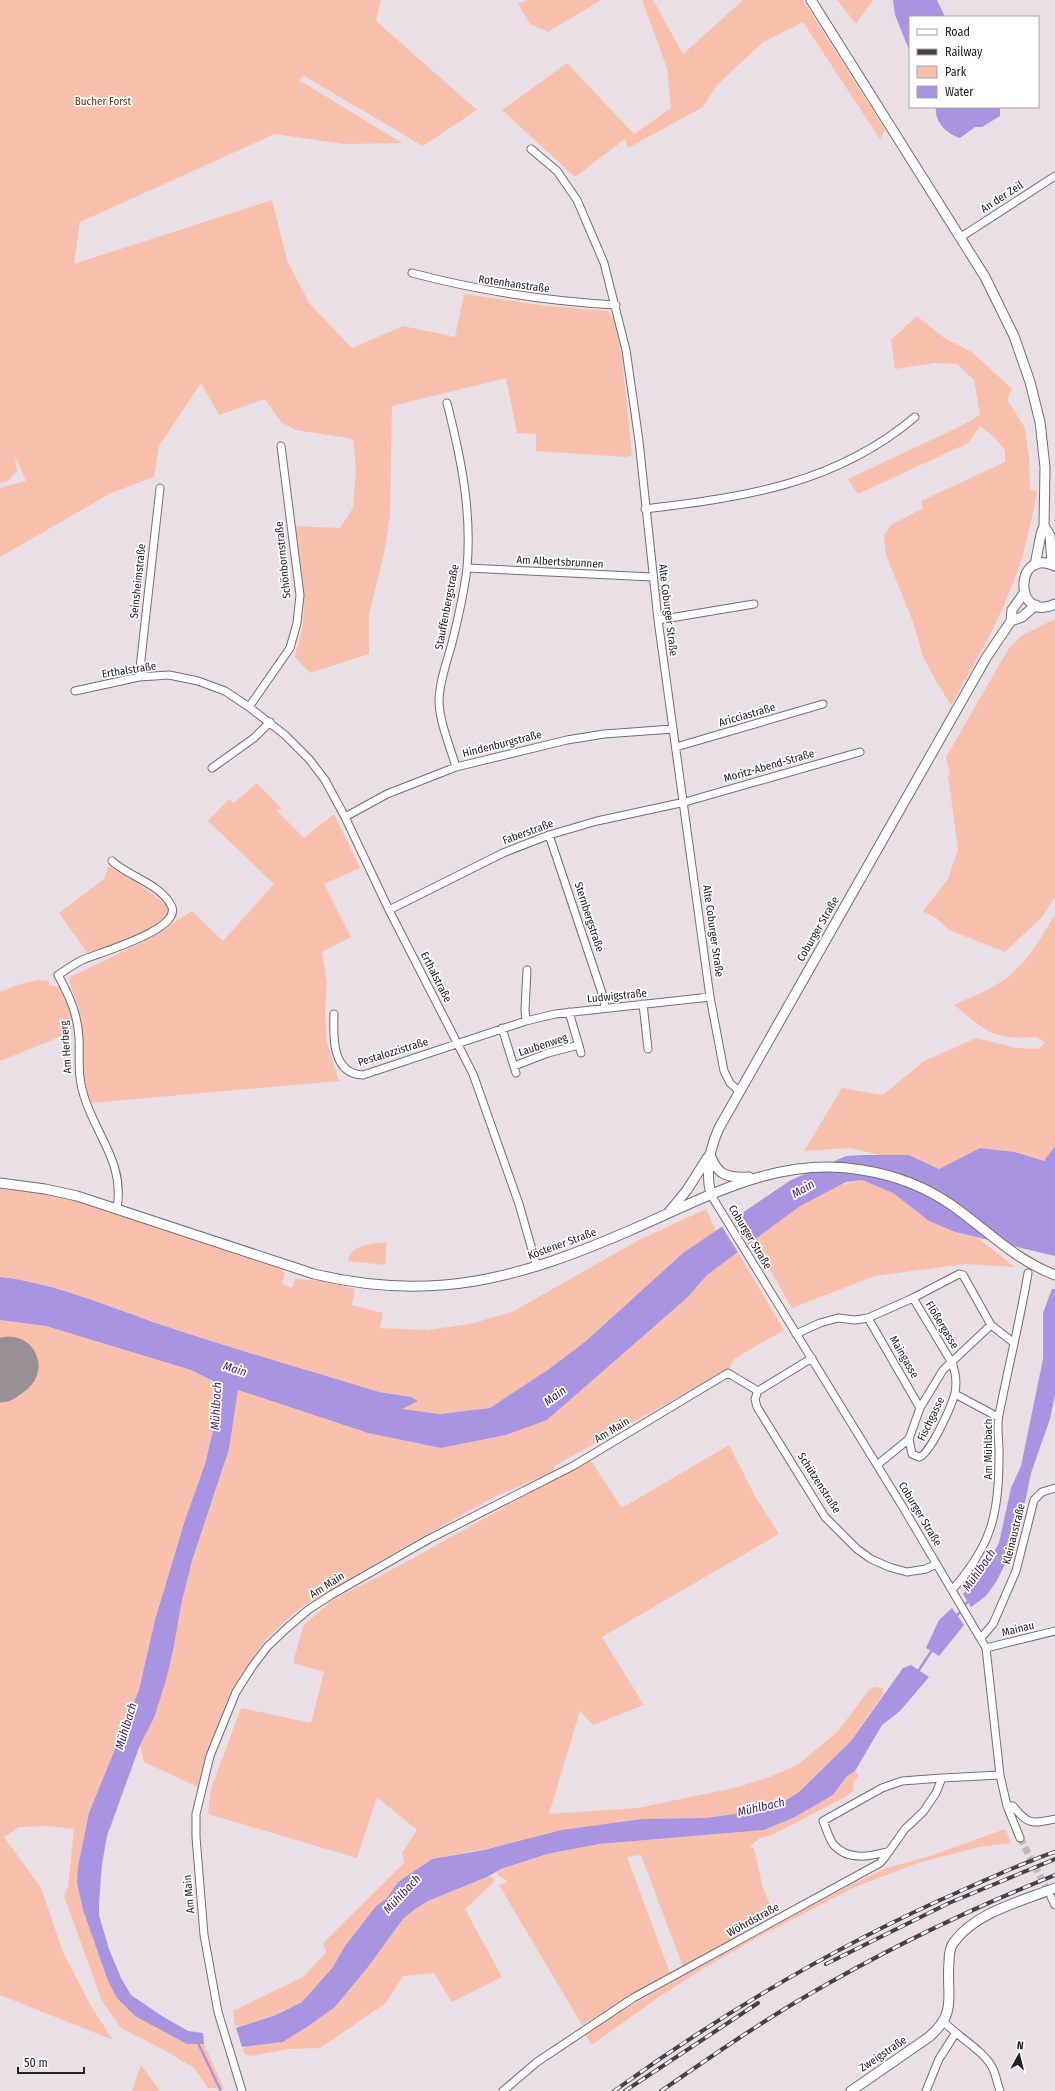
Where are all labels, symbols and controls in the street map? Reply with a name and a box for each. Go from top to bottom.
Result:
legend [909,16,1039,108]
text: Road [945,25,970,39]
text: Railway [945,45,983,59]
text: Park [945,65,967,79]
text: Water [945,85,974,99]
park label: Bucher Forst [75,95,132,108]
street label: An der Zeil [978,178,1026,216]
street label: Rotenhanstraße [478,273,550,295]
street label: Schönbornstraße [272,521,294,599]
street label: Seinsheimstraße [128,543,148,619]
street label: Am Albertsbrunnen [516,553,604,571]
street label: Stauffenbergstraße [432,563,462,651]
street label: Alte Coburger Straße [656,563,680,657]
street label: Erthalstraße [101,659,157,681]
street label: Aricciastraße [717,701,777,729]
street label: Hindenburgstraße [461,728,543,760]
street label: Moritz-Abend-Straße [722,747,816,785]
street label: Faberstraße [501,817,555,847]
street label: Sternbergstraße [572,881,606,953]
street label: Alte Coburger Straße [700,884,726,978]
street label: Coburger Straße [794,894,842,964]
street label: Erthalstraße [418,950,454,1004]
street label: Ludwigstraße [587,986,647,1006]
street label: Am Herberg [58,1019,74,1074]
street label: Laubenweg [517,1031,570,1059]
street label: Pestalozzistraße [356,1035,430,1069]
water label: Main [789,1177,817,1201]
street label: Coburger Straße [726,1203,774,1271]
street label: Köstener Straße [526,1226,598,1262]
street label: Flößergasse [923,1299,961,1351]
street label: Maingasse [887,1333,921,1381]
water label: Main [221,1359,249,1379]
water label: Mühlbach [208,1382,224,1430]
water label: Main [541,1383,569,1409]
street label: Fischgasse [915,1395,947,1443]
street label: Am Main [592,1414,632,1446]
street label: Am Mühlbach [982,1419,995,1479]
street label: Schützenstraße [795,1450,843,1516]
street label: Coburger Straße [896,1480,944,1548]
street label: Kleinaustraße [1000,1502,1028,1566]
water label: Mühlbach [959,1546,999,1594]
street label: Am Main [307,1569,347,1601]
street label: Mainau [1000,1619,1036,1639]
water label: Mühlbach [112,1701,140,1751]
water label: Mühlbach [736,1795,786,1819]
water label: Mühlbach [380,1872,424,1916]
street label: Am Main [181,1874,197,1914]
street label: Wöhrdstraße [725,1900,781,1940]
street label: Zweigstraße [857,2033,909,2075]
north arrow [999,2035,1039,2075]
text: N [1016,2039,1024,2052]
scale bar [18,2049,84,2075]
text: 50 m [24,2056,48,2070]

